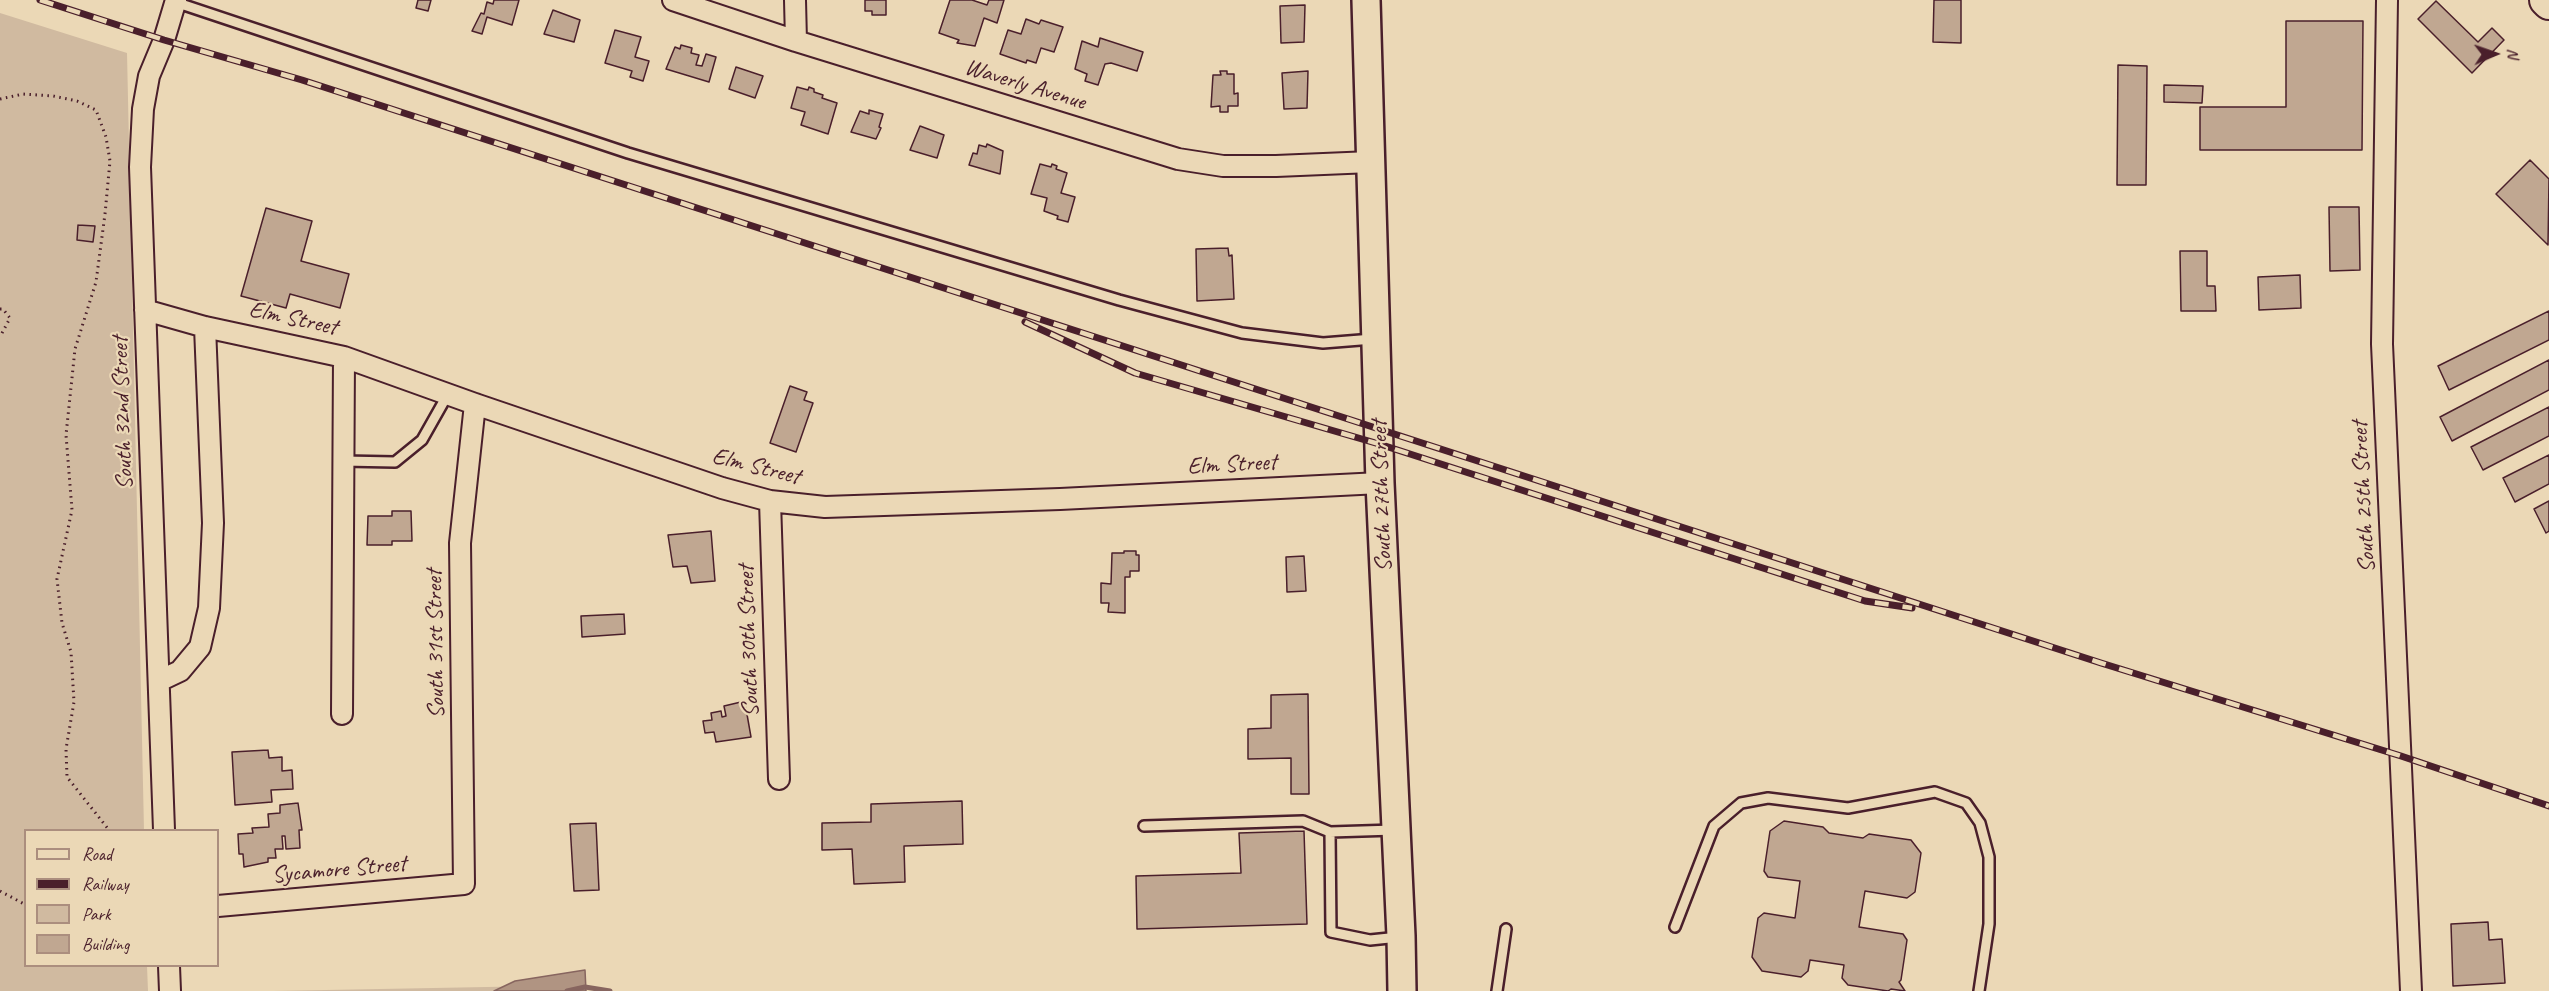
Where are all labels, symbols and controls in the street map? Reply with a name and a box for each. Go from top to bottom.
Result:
north arrow [2465,24,2525,84]
text: N [2503,48,2523,59]
street label: Waverly Avenue [961,53,1089,117]
street label: Elm Street [246,296,340,342]
street label: South 32nd Street [106,336,140,490]
street label: South 27th Street [1365,420,1399,572]
street label: South 25th Street [2346,420,2382,574]
street label: Elm Street [709,442,803,492]
street label: Elm Street [1187,448,1277,482]
street label: South 30th Street [732,565,766,717]
street label: South 31st Street [420,569,452,719]
legend [24,829,219,967]
text: Road [82,843,112,865]
street label: Sycamore Street [271,850,407,890]
text: Railway [82,873,129,895]
text: Park [82,903,111,925]
text: Building [82,933,129,955]

